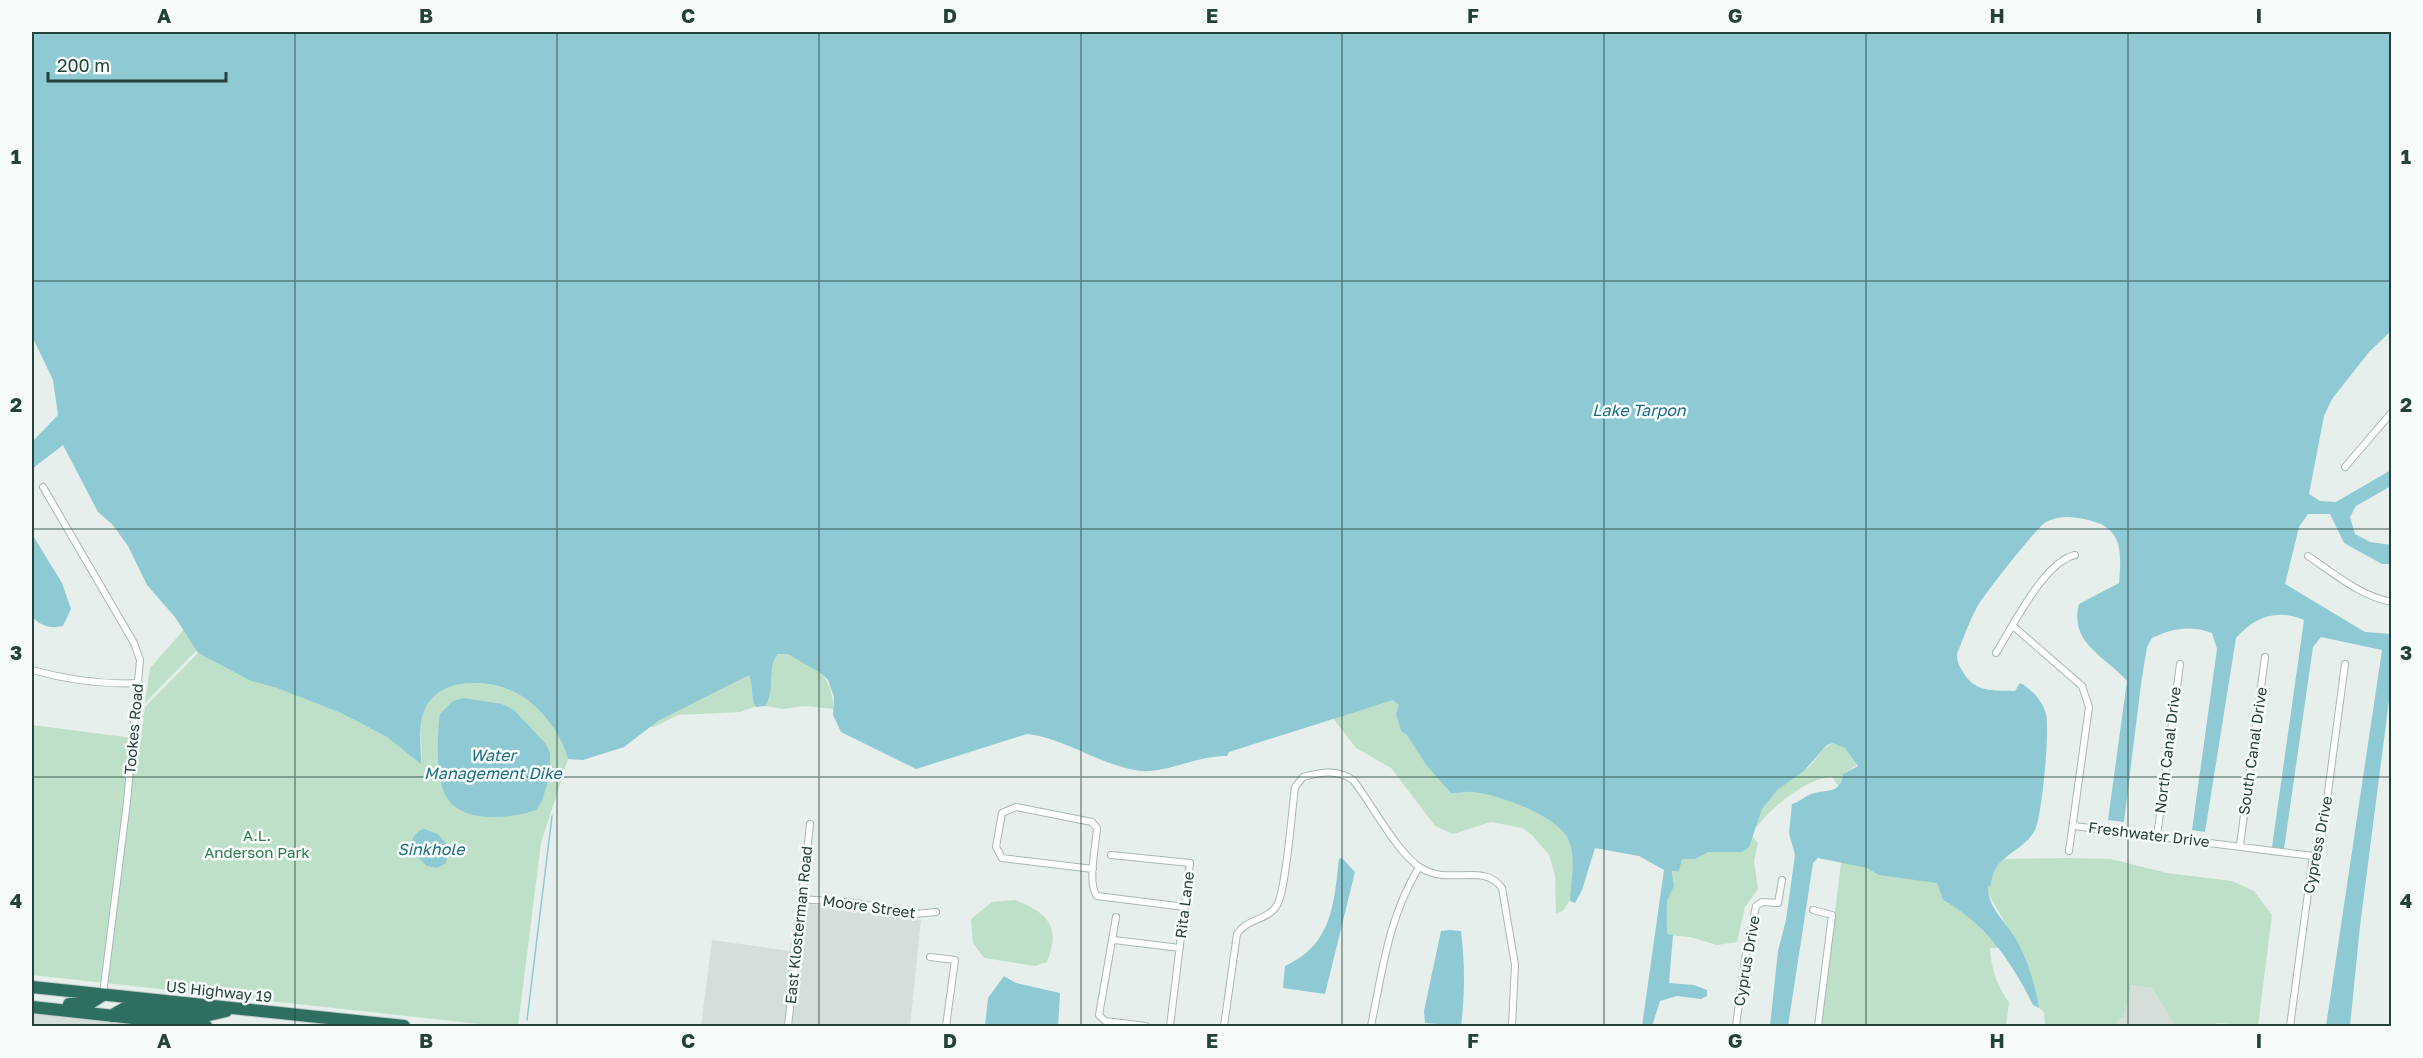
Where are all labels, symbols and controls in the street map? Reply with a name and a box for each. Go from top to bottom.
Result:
text: A [157,3,171,27]
text: B [419,3,433,27]
text: C [681,3,695,27]
text: D [943,3,957,27]
text: E [1206,3,1218,27]
text: F [1467,3,1479,27]
text: G [1728,3,1742,27]
text: H [1989,3,2005,27]
text: I [2256,3,2262,27]
scale bar [48,45,226,83]
text: 200 m [57,54,110,76]
text: 1 [11,144,21,168]
text: 1 [2401,144,2411,168]
text: 2 [10,392,22,416]
text: 2 [2400,392,2412,416]
water label: Lake Tarpon [1592,400,1687,420]
text: 3 [10,640,22,664]
text: 3 [2400,640,2412,664]
street label: Tookes Road [120,683,146,775]
street label: North Canal Drive [2150,685,2184,814]
street label: South Canal Drive [2234,686,2270,816]
water label: Water Management Dike [424,745,564,783]
street label: Cypress Drive [2299,794,2335,895]
street label: Freshwater Drive [2087,818,2211,850]
park label: A.L. Anderson Park [204,826,310,861]
water label: Sinkhole [397,839,466,859]
street label: East Klosterman Road [781,845,815,1005]
street label: Rita Lane [1171,870,1197,939]
text: 4 [10,888,22,912]
text: 4 [2400,888,2412,912]
street label: Moore Street [822,891,917,921]
street label: Cyprus Drive [1729,914,1763,1008]
street label: US Highway 19 [165,976,273,1006]
text: A [157,1028,171,1052]
text: B [419,1028,433,1052]
text: C [681,1028,695,1052]
text: D [943,1028,957,1052]
text: E [1206,1028,1218,1052]
text: F [1467,1028,1479,1052]
text: G [1728,1028,1742,1052]
text: H [1989,1028,2005,1052]
text: I [2256,1028,2262,1052]

